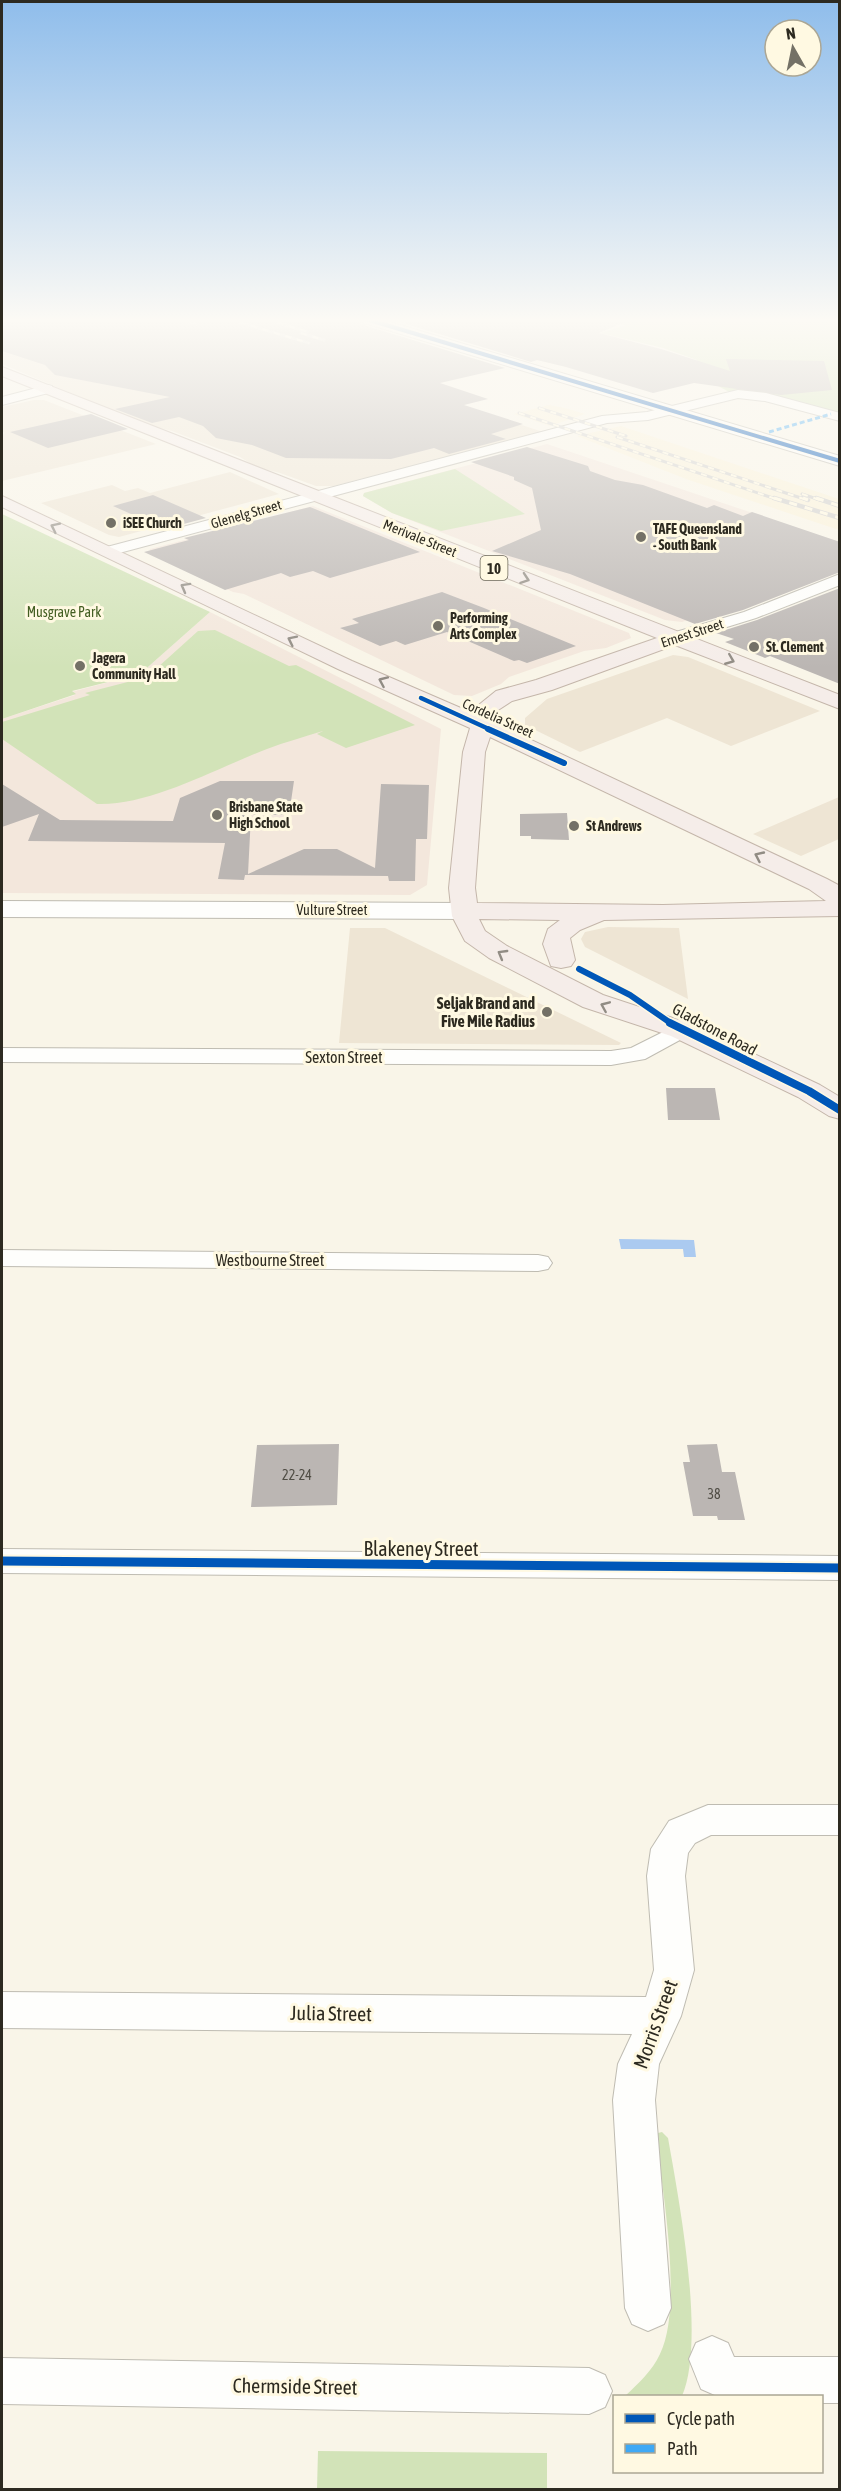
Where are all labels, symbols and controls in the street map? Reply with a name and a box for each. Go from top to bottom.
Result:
north arrow [763,18,823,78]
text: N [785,24,797,43]
street label: Glenelg Street [209,496,283,532]
place label: iSEE Church [123,515,182,531]
marker: iSEE Church [104,516,118,530]
street label: Merivale Street [381,516,459,560]
place label: TAFE Queensland - South Bank [653,521,742,553]
one-way arrow [50,522,61,534]
marker: TAFE Queensland - South Bank [634,530,648,544]
road number: 10 [480,556,508,580]
one-way arrow [519,572,530,585]
one-way arrow [181,583,191,594]
park label: Musgrave Park [27,604,101,620]
place label: Performing Arts Complex [449,610,517,642]
street label: Ernest Street [659,615,725,651]
marker: Performing Arts Complex [431,619,445,633]
one-way arrow [288,635,299,647]
place label: St. Clement [766,639,824,655]
marker: St. Clement [747,640,761,654]
place label: Jagera Community Hall [91,650,176,682]
one-way arrow [724,652,735,665]
marker: Jagera Community Hall [73,659,87,673]
one-way arrow [378,677,389,689]
street label: Cordelia Street [460,695,536,741]
place label: Brisbane State High School [229,799,303,831]
marker: Brisbane State High School [210,808,224,822]
place label: St Andrews [586,818,642,834]
marker: St Andrews [567,819,581,833]
one-way arrow [754,851,765,863]
street label: Vulture Street [296,902,368,918]
one-way arrow [498,950,508,961]
place label: Seljak Brand and Five Mile Radius [437,994,535,1030]
street label: Gladstone Road [670,999,760,1059]
one-way arrow [600,1001,611,1013]
marker: Seljak Brand and Five Mile Radius [540,1005,554,1019]
street label: Sexton Street [305,1048,383,1066]
street label: Westbourne Street [216,1251,325,1269]
house number: 22-24 [282,1467,312,1483]
house number: 38 [707,1486,721,1502]
street label: Blakeney Street [364,1537,479,1560]
street label: Morris Street [628,1976,682,2072]
street label: Julia Street [290,2001,372,2025]
street label: Chermside Street [232,2373,358,2399]
legend [613,2395,823,2473]
text: Cycle path [667,2408,735,2429]
text: Path [667,2438,698,2459]

